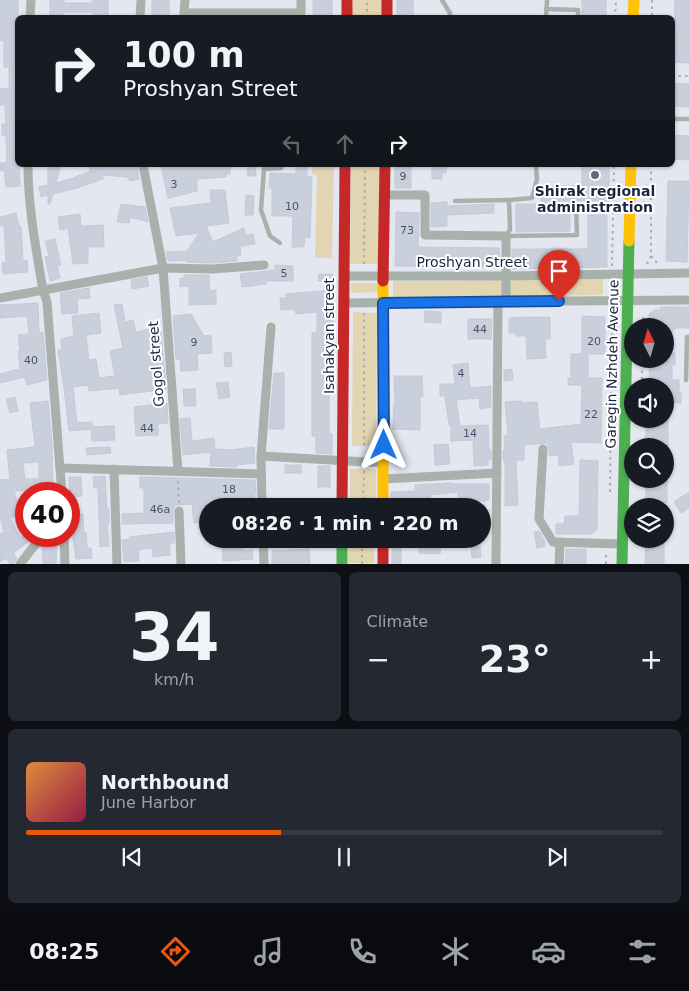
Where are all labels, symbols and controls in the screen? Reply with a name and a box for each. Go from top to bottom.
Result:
icon: right [40,35,105,100]
text: 100 m [123,35,245,75]
text: Proshyan Street [123,76,298,101]
icon: left [278,130,306,158]
icon: ahead [331,130,359,158]
icon: right [384,130,412,158]
marker: Shirak regional administration [589,169,601,181]
house number: 9 [400,170,407,183]
house number: 3 [171,178,178,191]
place label: Shirak regional administration [535,183,655,215]
house number: 10 [285,200,299,213]
house number: 73 [400,224,414,237]
pin [538,250,580,301]
street label: Proshyan Street [416,254,528,270]
icon: arrive [545,257,573,285]
house number: 5 [281,267,288,280]
street label: Isahakyan street [321,277,337,394]
street label: Garegin Nzhdeh Avenue [603,279,621,449]
north arrow [624,318,674,368]
map controls [624,318,674,548]
street label: Gogol street [145,320,167,408]
house number: 44 [473,323,487,336]
house number: 20 [587,335,601,348]
house number: 9 [191,336,198,349]
house number: 40 [24,354,38,367]
house number: 4 [458,367,465,380]
button: sound [624,378,674,428]
house number: 22 [584,408,598,421]
position arrow [357,418,409,470]
house number: 44 [140,422,154,435]
house number: 14 [463,427,477,440]
button: search [624,438,674,488]
speed limit sign: 40 [15,482,80,547]
house number: 18 [222,483,236,496]
button: layers [624,498,674,548]
house number: 46a [150,503,170,516]
text: 08:26 · 1 min · 220 m [231,512,459,534]
text: 34 [129,600,219,675]
text: Climate [367,612,428,631]
text: 23° [479,637,551,681]
text: − [367,643,390,676]
text: + [640,643,663,676]
text: km/h [154,670,194,689]
text: Northbound [101,771,229,793]
text: June Harbor [101,793,196,812]
icon: previous [118,843,146,871]
icon: pause [330,843,358,871]
icon: next [543,843,571,871]
icon: directions [158,934,193,969]
icon: music [251,934,286,969]
icon: phone [345,934,380,969]
icon: climate [438,934,473,969]
icon: car [531,934,566,969]
icon: filters [625,934,660,969]
text: 08:25 [29,939,99,964]

